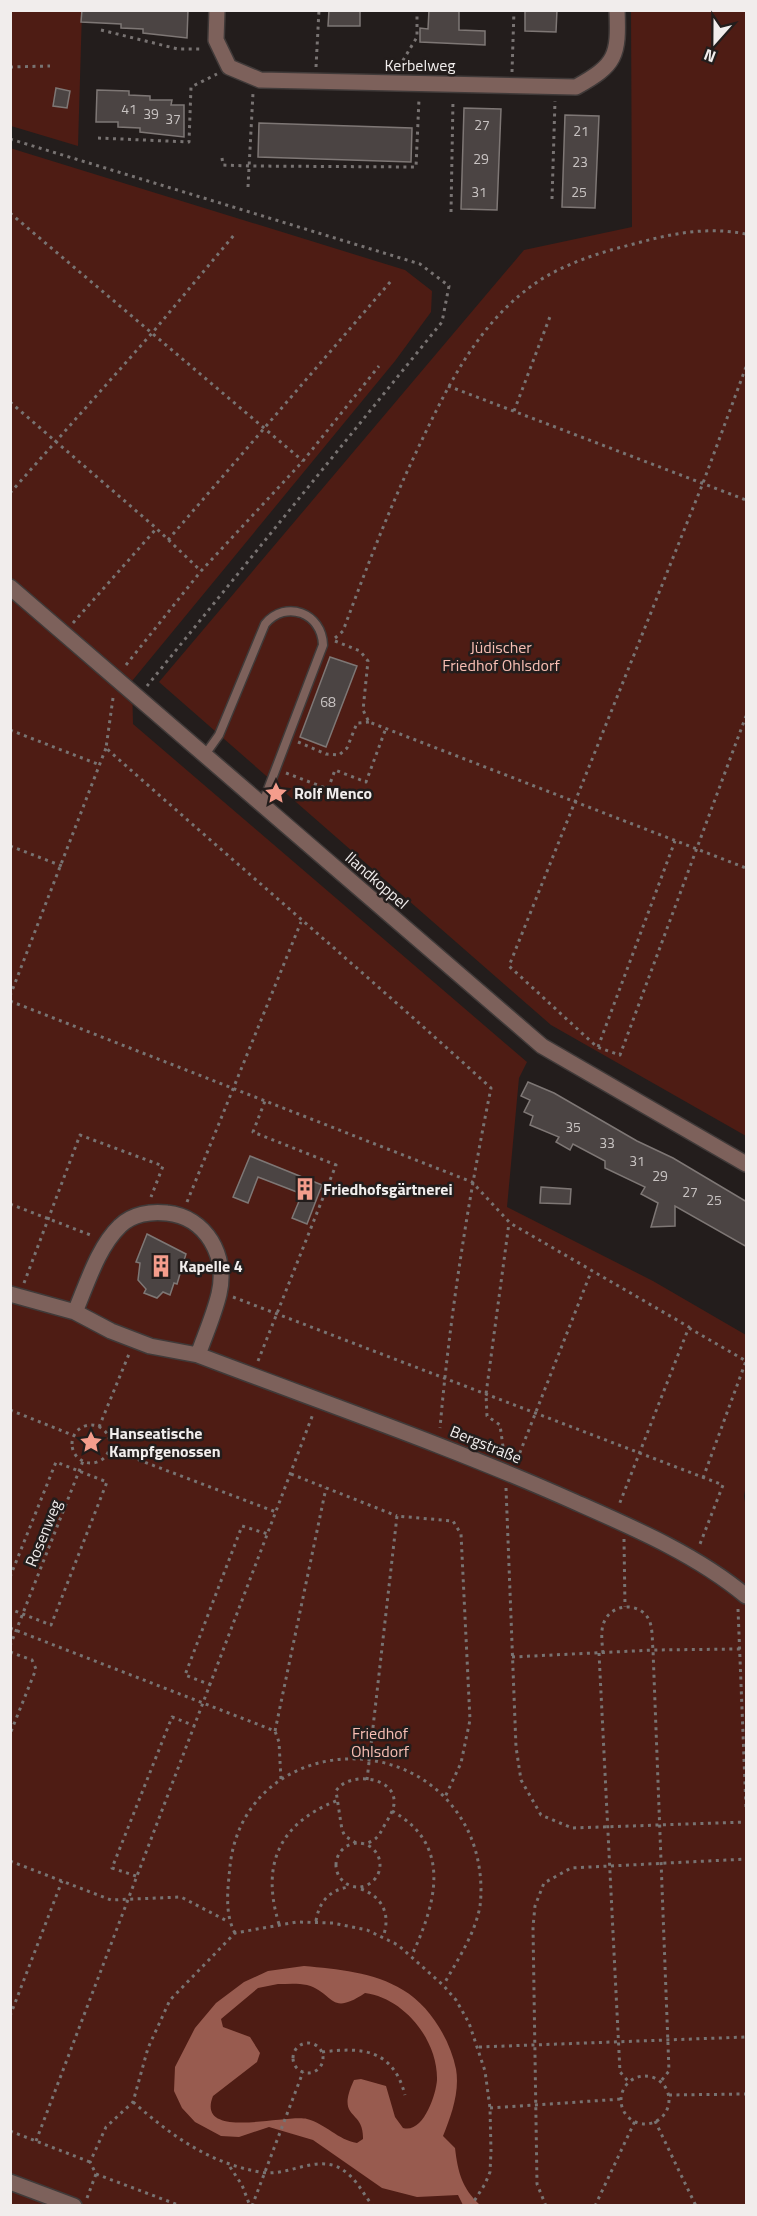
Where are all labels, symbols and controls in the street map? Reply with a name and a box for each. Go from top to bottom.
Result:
north arrow [685,12,745,72]
text: N [700,43,719,69]
street label: Kerbelweg [384,53,456,77]
house number: 41 [121,98,137,119]
house number: 39 [143,103,159,124]
house number: 37 [165,108,181,129]
house number: 27 [474,114,490,135]
house number: 21 [573,120,589,141]
house number: 29 [473,148,489,169]
house number: 23 [572,151,588,172]
house number: 31 [471,181,487,202]
house number: 25 [571,181,587,202]
park label: Jüdischer Friedhof Ohlsdorf [442,635,560,677]
house number: 68 [320,691,336,712]
place icon: Rolf Menco [263,780,289,806]
place label: Rolf Menco [294,781,372,805]
street label: Ilandkoppel [340,846,414,914]
house number: 35 [565,1116,581,1137]
house number: 33 [599,1132,615,1153]
house number: 31 [629,1150,645,1171]
house number: 29 [652,1165,668,1186]
building icon: Friedhofsgärtnerei [292,1176,318,1202]
place label: Friedhofsgärtnerei [323,1177,453,1201]
house number: 27 [682,1181,698,1202]
house number: 25 [706,1189,722,1210]
building icon: Kapelle 4 [148,1253,174,1279]
place label: Kapelle 4 [179,1254,243,1278]
street label: Bergstraße [447,1419,525,1469]
place label: Hanseatische Kampfgenossen [109,1421,221,1463]
place icon: Hanseatische Kampfgenossen [78,1429,104,1455]
street label: Rosenweg [19,1496,67,1570]
park label: Friedhof Ohlsdorf [351,1721,410,1763]

